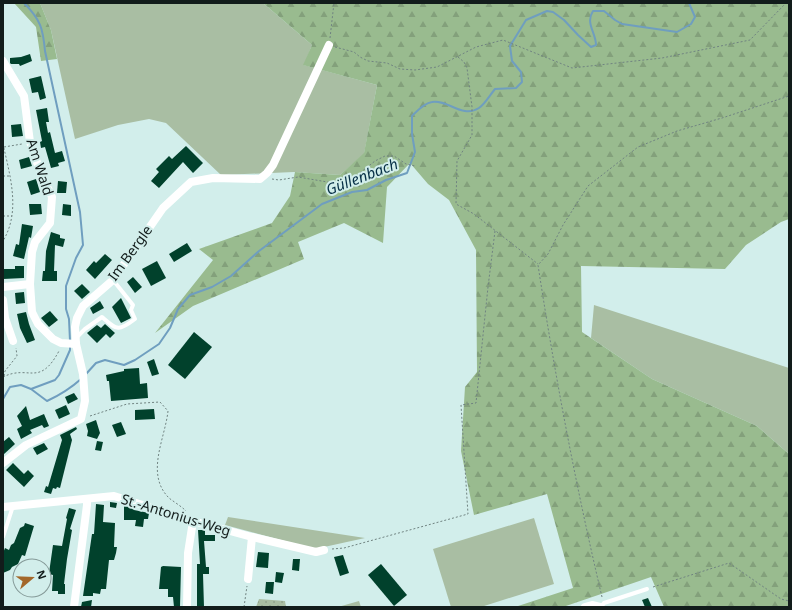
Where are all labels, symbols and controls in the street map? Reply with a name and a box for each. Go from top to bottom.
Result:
street label: Am Wald [22,136,59,198]
water label: Güllenbach [323,153,400,199]
street label: Im Bergle [103,221,156,284]
street label: St.-Antonius-Weg [119,489,233,540]
north arrow [12,558,52,598]
text: N [33,568,50,581]

